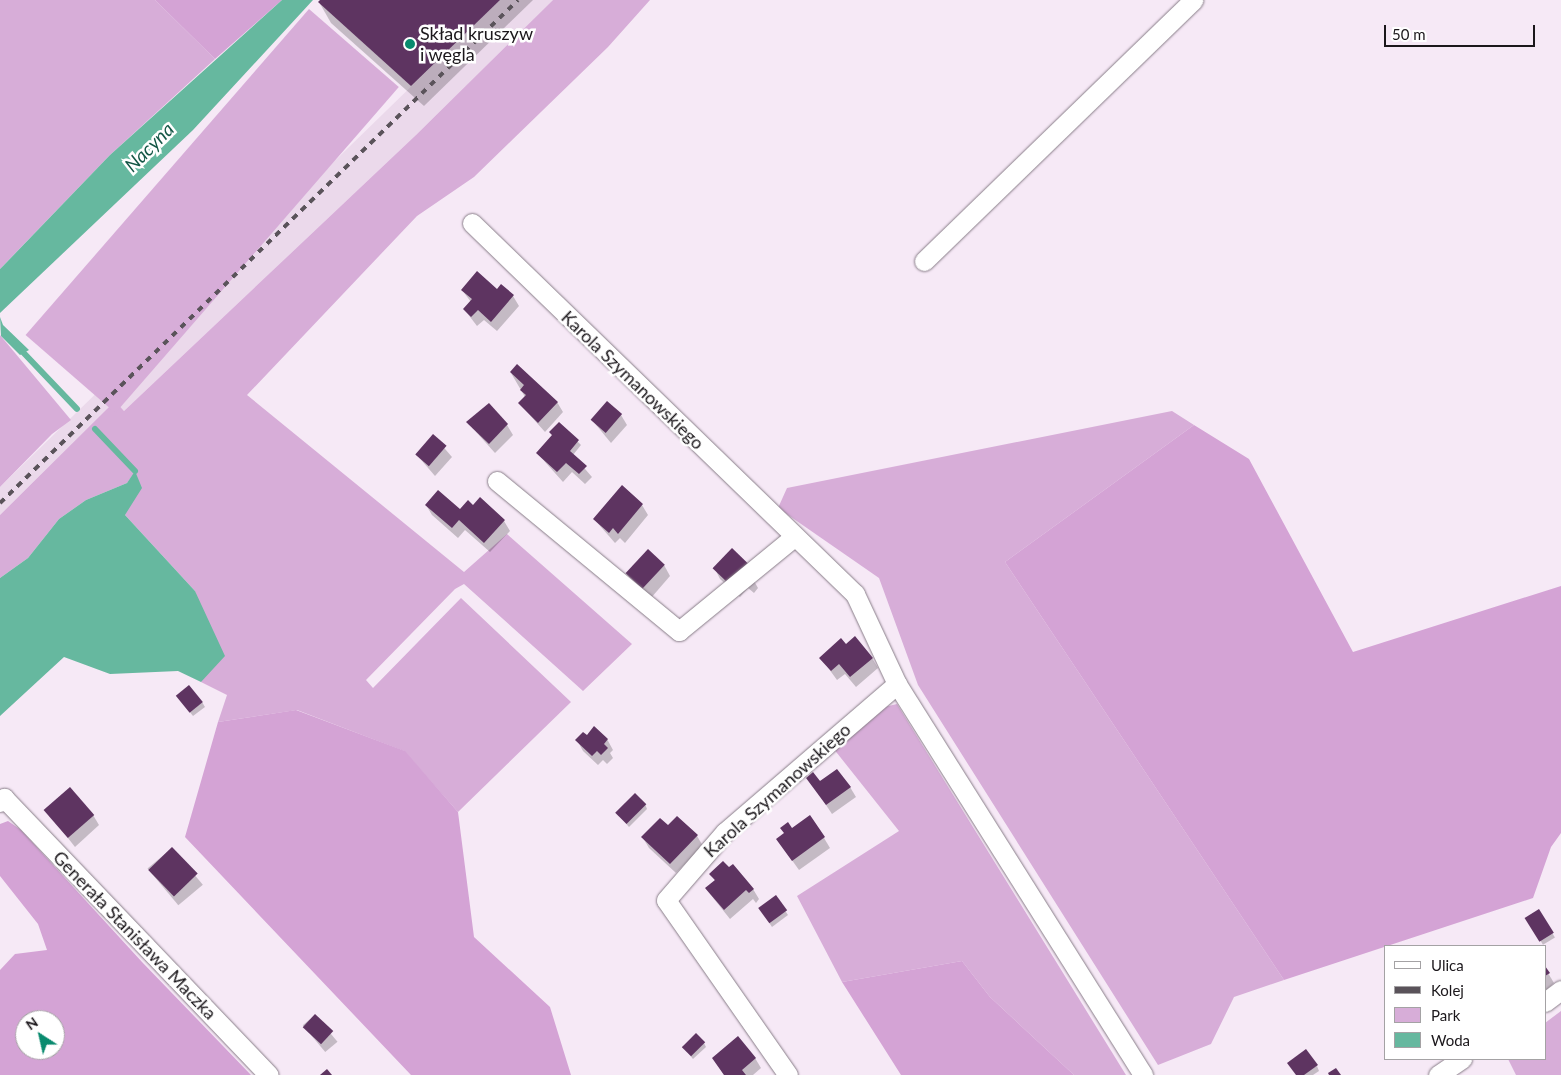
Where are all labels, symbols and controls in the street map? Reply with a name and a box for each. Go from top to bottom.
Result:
scale bar [1386,15,1537,47]
place label: Skład kruszyw i węgla [420,23,533,66]
text: 50 m [1392,25,1426,43]
marker: Skład kruszyw i węgla [404,38,416,50]
water label: Nacyna [120,118,178,176]
street label: Karola Szymanowskiego [557,306,709,454]
street label: Karola Szymanowskiego [699,718,855,862]
street label: Generała Stanisława Maczka [49,846,221,1024]
legend [1384,945,1546,1060]
text: Ulica [1431,956,1464,974]
text: Kolej [1431,981,1464,999]
text: Park [1431,1006,1460,1024]
north arrow [15,1010,65,1060]
text: N [22,1013,41,1033]
text: Woda [1431,1031,1470,1049]

